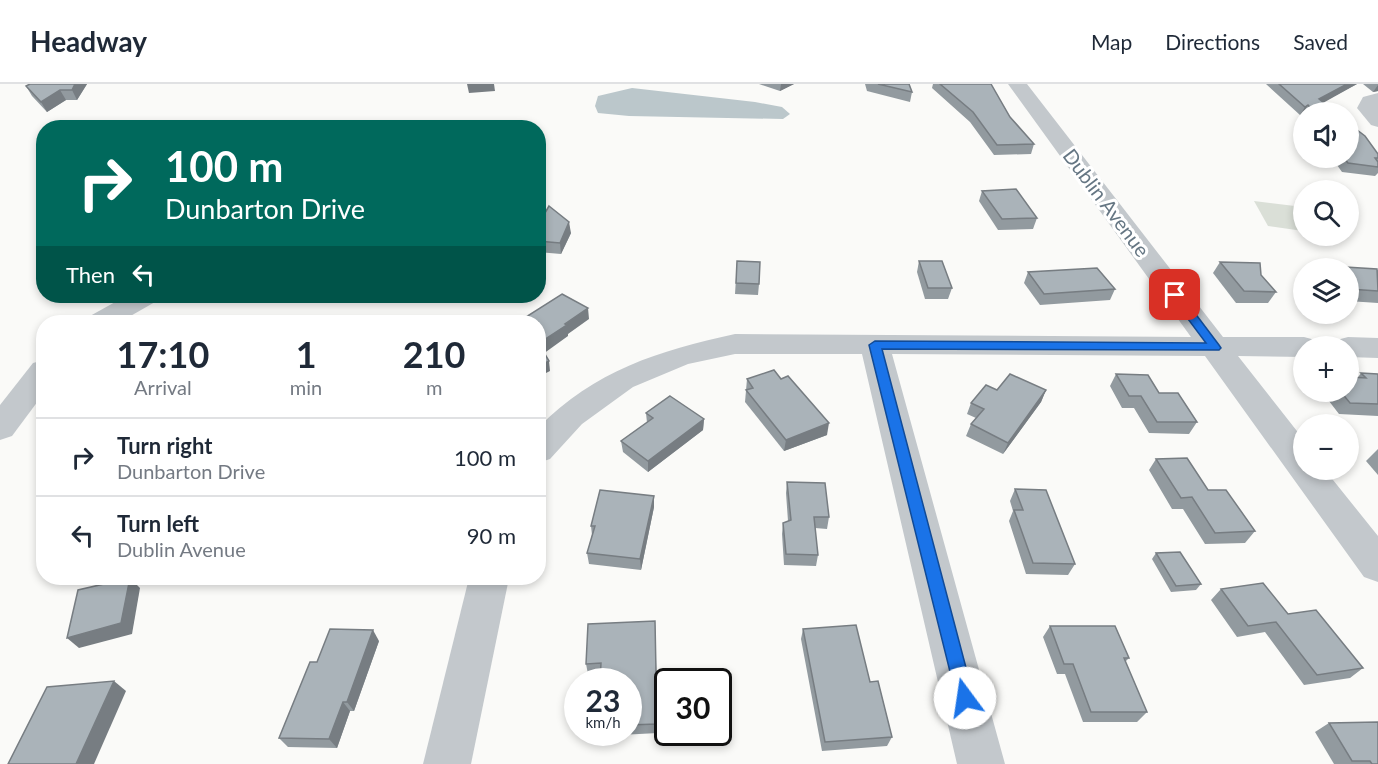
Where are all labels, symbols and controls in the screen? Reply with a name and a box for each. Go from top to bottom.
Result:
text: Headway [30,24,147,58]
text: Map [1091,29,1132,54]
text: Directions [1165,29,1260,54]
text: Saved [1293,29,1348,54]
map controls [1293,102,1359,480]
button: sound [1293,102,1359,168]
text: 100 m [165,141,283,191]
icon: right [66,144,144,222]
street label: Dublin Avenue [1058,144,1155,261]
button: search [1293,180,1359,246]
text: Dunbarton Drive [165,192,365,225]
icon: left [127,258,160,291]
button: layers [1293,258,1359,324]
text: Then [66,261,115,288]
pin [1149,269,1200,320]
icon: arrive [1158,278,1191,311]
text: 17:10 [117,332,209,376]
text: 1 [296,332,317,376]
text: 210 [403,332,465,376]
button: + [1293,336,1359,402]
text: Arrival [134,375,192,399]
text: min [290,375,322,399]
text: m [426,375,442,399]
button: − [1293,414,1359,480]
text: Turn right [117,432,212,459]
icon: right [66,441,99,474]
text: 100 m [454,444,516,471]
text: Dunbarton Drive [117,459,265,483]
text: Turn left [117,510,199,537]
icon: left [66,519,99,552]
text: 90 m [467,522,516,549]
text: Dublin Avenue [117,537,246,561]
position arrow [933,666,997,730]
speed limit sign: 30 [654,668,732,746]
text: 23 [586,682,620,718]
text: km/h [585,713,621,731]

